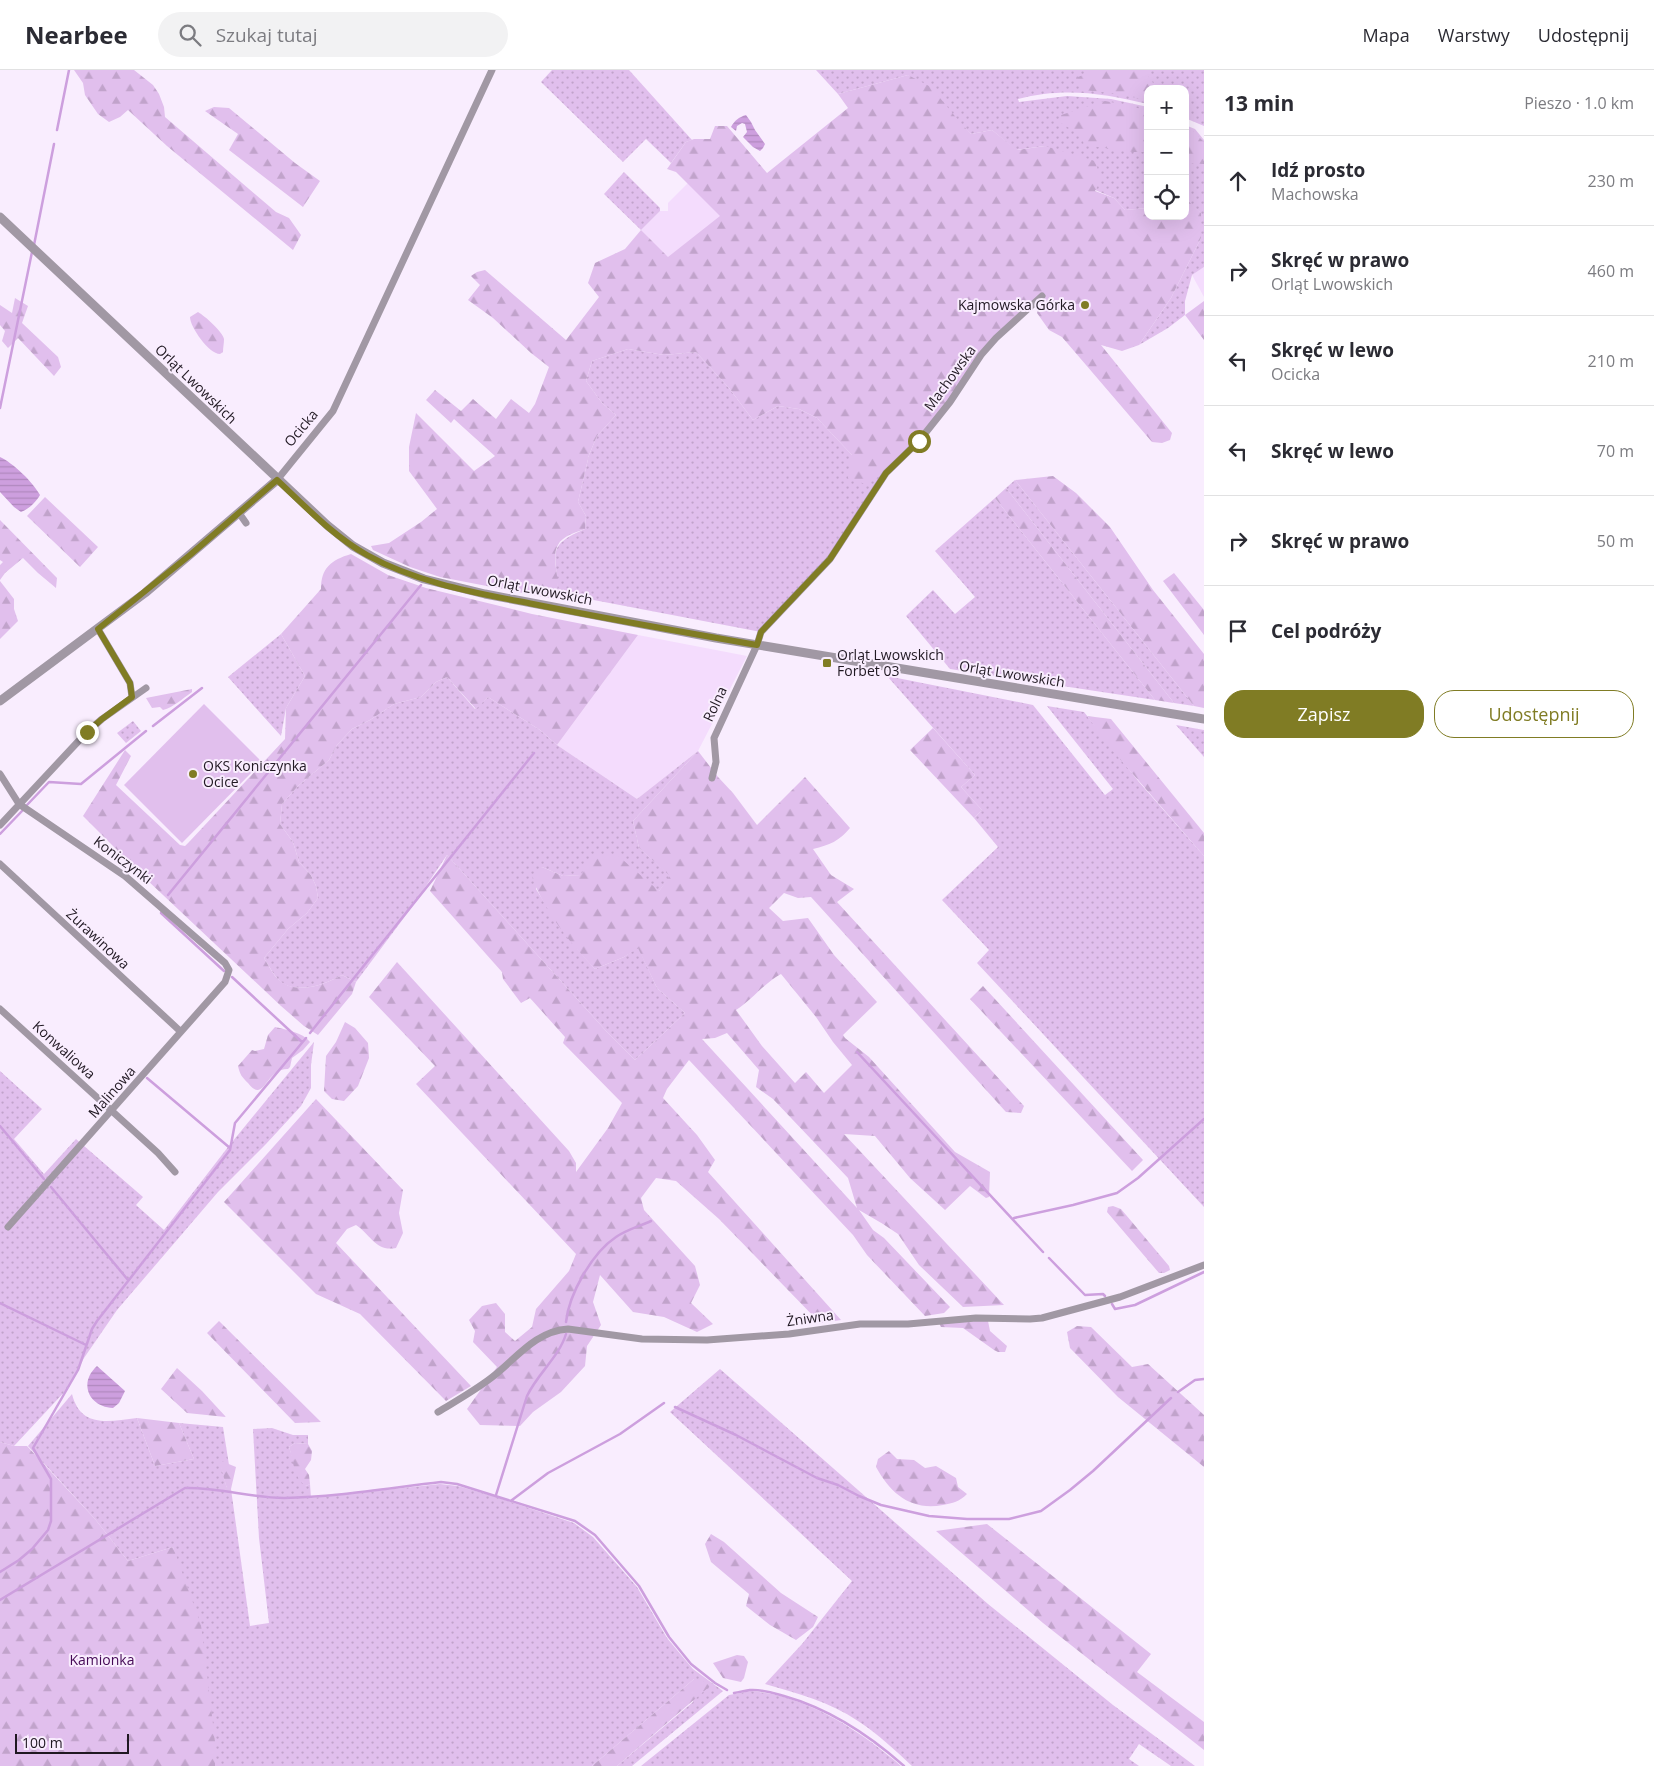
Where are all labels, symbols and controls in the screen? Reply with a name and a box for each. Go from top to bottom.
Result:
search box [158,12,508,57]
text: Nearbee [25,18,128,51]
icon: search [176,21,204,49]
text: Szukaj tutaj [216,22,317,48]
text: Mapa [1363,23,1410,47]
text: Warstwy [1438,23,1510,47]
text: Udostępnij [1538,23,1629,47]
map controls [1144,85,1189,220]
button: + [1144,85,1189,130]
text: 13 min [1224,89,1294,117]
text: Pieszo · 1.0 km [1524,92,1634,114]
button: − [1144,130,1189,175]
text: Idź prosto [1271,157,1365,183]
icon: ahead [1224,167,1252,195]
text: 230 m [1588,170,1634,192]
button: locate [1144,175,1189,220]
text: Machowska [1271,183,1359,205]
text: Skręć w prawo [1271,247,1409,273]
icon: right [1224,257,1252,285]
text: 460 m [1588,260,1634,282]
text: Orląt Lwowskich [1271,273,1393,295]
place label: Kajmowska Górka [958,295,1075,314]
marker: Kajmowska Górka [1079,299,1091,311]
text: Skręć w lewo [1271,337,1394,363]
street label: Orląt Lwowskich [151,340,241,428]
street label: Machowska [919,341,980,414]
icon: left [1224,347,1252,375]
text: 210 m [1588,350,1634,372]
text: Ocicka [1271,363,1320,385]
street label: Ocicka [280,405,322,450]
route start [908,430,931,453]
icon: left [1224,437,1252,465]
text: Skręć w lewo [1271,438,1394,464]
text: 70 m [1597,440,1634,462]
icon: right [1224,527,1252,555]
text: Skręć w prawo [1271,528,1409,554]
text: 50 m [1597,530,1634,552]
street label: Orląt Lwowskich [486,570,594,609]
icon: arrive [1224,617,1252,645]
text: Cel podróży [1271,618,1381,644]
place label: Orląt Lwowskich Forbet 03 [837,645,944,680]
street label: Orląt Lwowskich [958,656,1066,691]
marker: Orląt Lwowskich Forbet 03 [821,657,833,669]
street label: Rolna [698,683,731,725]
button: Zapisz [1224,690,1424,738]
button: Udostępnij [1434,690,1634,738]
route end [76,721,99,744]
place label: OKS Koniczynka Ocice [203,756,307,791]
marker: OKS Koniczynka Ocice [187,768,199,780]
street label: Koniczynki [90,831,157,888]
street label: Żurawinowa [63,904,134,973]
street label: Konwaliowa [29,1016,100,1083]
street label: Malinowa [84,1062,139,1122]
street label: Żniwna [785,1305,835,1330]
park label: Kamionka [70,1650,135,1669]
scale bar [15,1731,129,1754]
text: 100 m [22,1733,63,1752]

